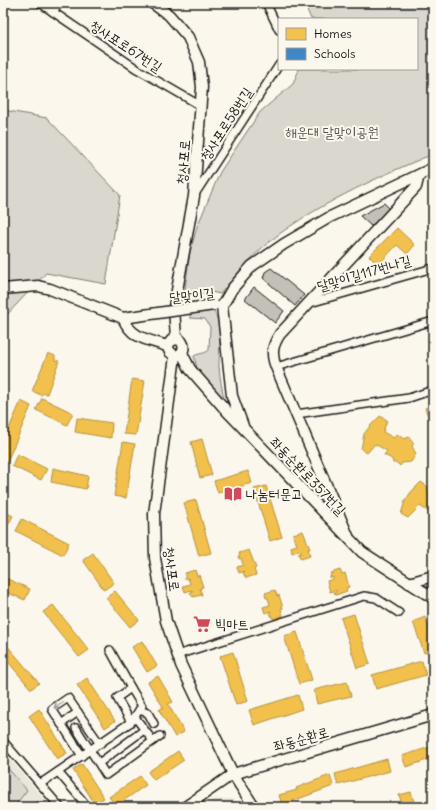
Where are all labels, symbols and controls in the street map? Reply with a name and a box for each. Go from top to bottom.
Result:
street label: 청사포로67번길 [86,16,166,76]
legend [278,18,418,70]
text: Homes [314,26,352,41]
text: Schools [314,46,355,61]
street label: 청사포로58번길 [196,83,257,164]
park label: 해운대 달맞이공원 [285,123,379,141]
street label: 청사포로 [172,139,194,185]
street label: 달맞이길117번나길 [315,251,414,295]
street label: 달맞이길 [169,284,216,306]
street label: 좌동순환로357번길 [266,433,350,519]
library icon: 나눔터문고 [223,484,243,504]
place label: 나눔터문고 [246,485,302,503]
street label: 청사포로 [160,545,184,593]
supermarket icon: 빅마트 [192,614,212,634]
place label: 빅마트 [215,615,249,633]
one-way arrow [53,701,64,709]
street label: 좌동순환로 [271,723,331,755]

